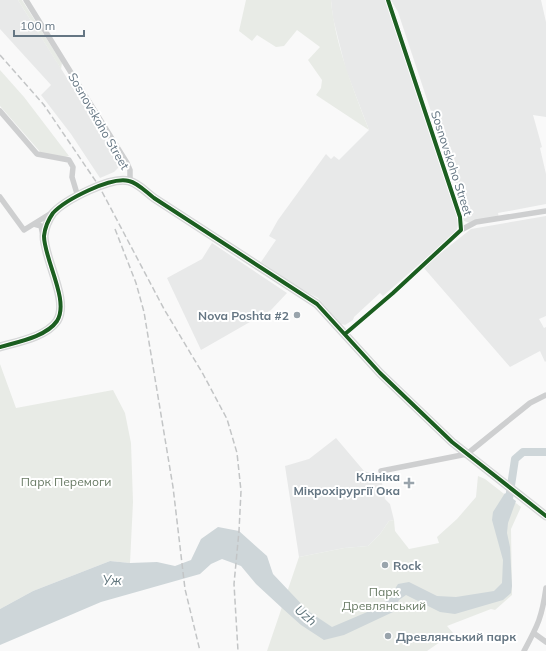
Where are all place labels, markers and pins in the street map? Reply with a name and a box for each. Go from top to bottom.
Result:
place label: Nova Poshta #2 [198,308,289,323]
marker: Nova Poshta #2 [292,310,302,320]
place label: Клініка Мікрохірургії Ока [293,469,400,498]
marker: Клініка Мікрохірургії Ока [403,477,415,489]
place label: Rock [393,558,421,573]
marker: Rock [380,560,390,570]
place label: Древлянський парк [396,629,516,644]
marker: Древлянський парк [383,631,393,641]

